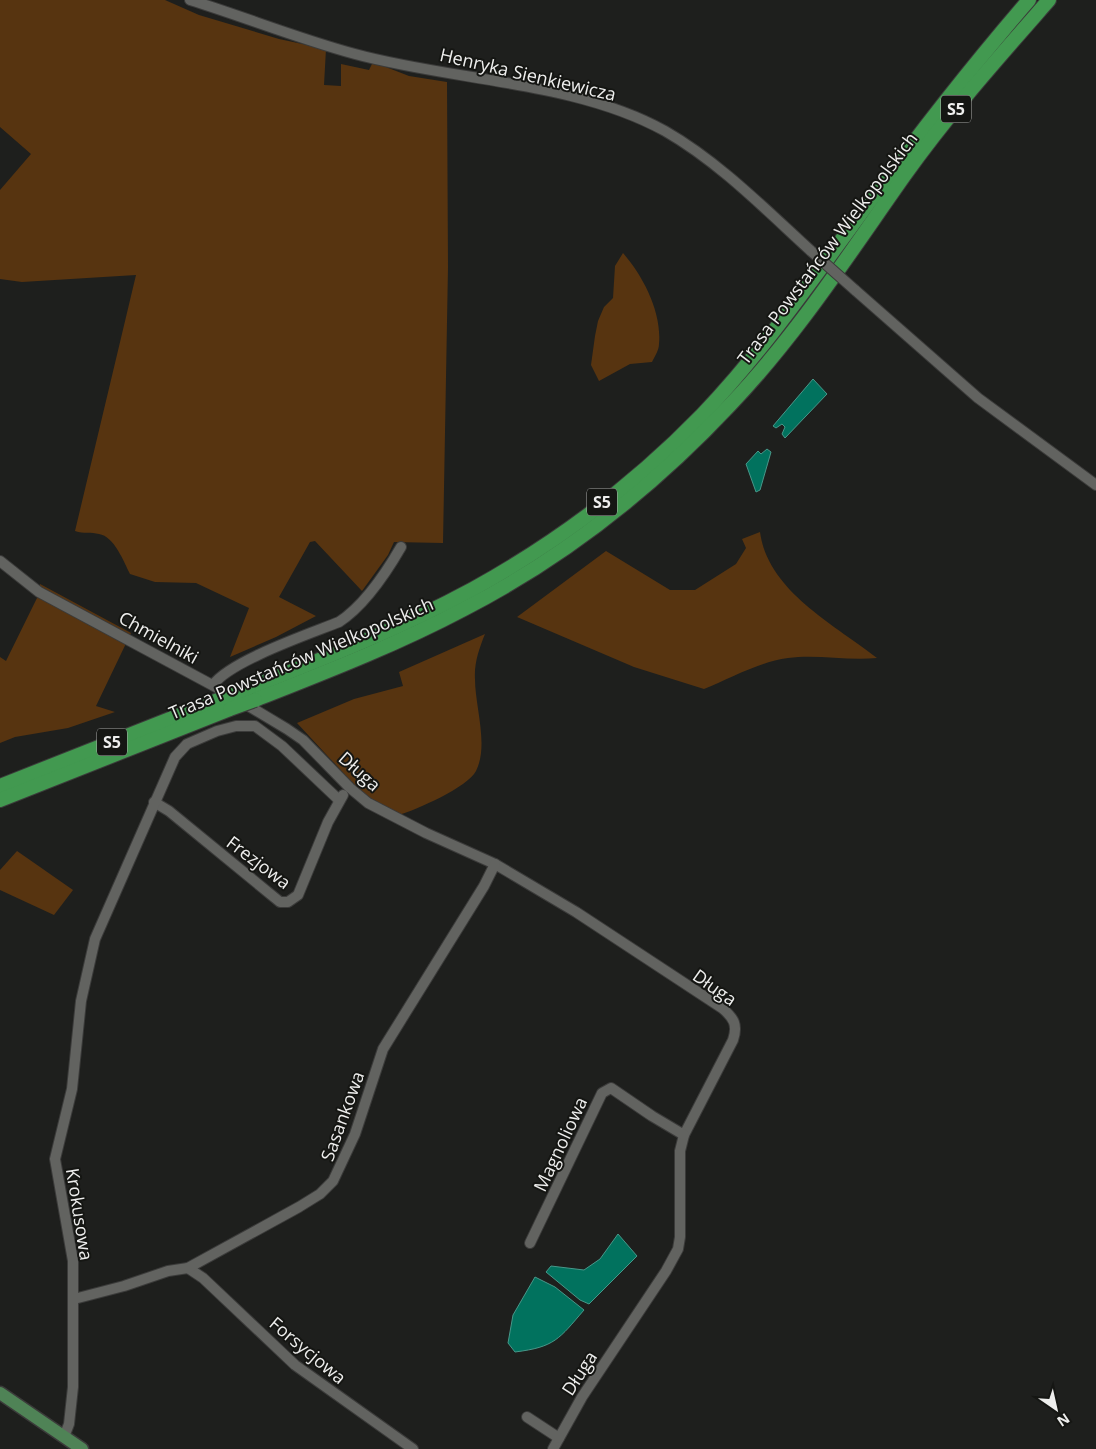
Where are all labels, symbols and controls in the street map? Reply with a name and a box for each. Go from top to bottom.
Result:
street label: Henryka Sienkiewicza [438,42,618,106]
road number: S5 [941,96,971,122]
street label: Trasa Powstańców Wielkopolskich [732,127,922,369]
road number: S5 [587,488,617,516]
street label: Trasa Powstańców Wielkopolskich [165,591,437,725]
street label: Chmielniki [115,605,203,669]
road number: S5 [97,729,127,756]
street label: Długa [334,746,386,796]
street label: Frezjowa [222,830,296,894]
street label: Długa [688,963,742,1011]
street label: Sasankowa [315,1068,369,1164]
street label: Magnoliowa [528,1093,592,1195]
street label: Krokusowa [61,1166,99,1262]
street label: Forsycjowa [265,1311,351,1389]
street label: Długa [556,1346,602,1400]
north arrow [1031,1384,1081,1434]
text: N [1054,1409,1074,1431]

